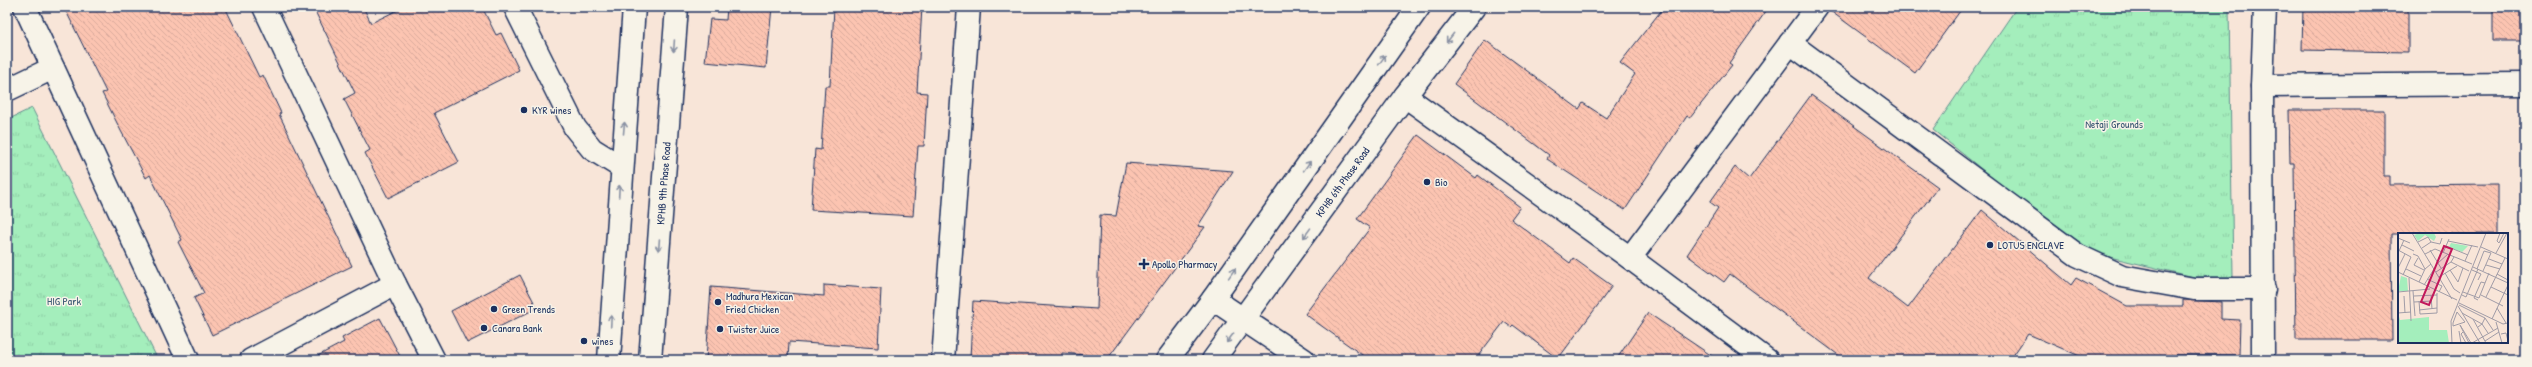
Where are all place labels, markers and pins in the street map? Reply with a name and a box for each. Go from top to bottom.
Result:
place label: KYR wines [532,103,571,117]
marker: KYR wines [519,105,529,115]
place label: Bio [1435,175,1448,189]
marker: Bio [1422,177,1432,187]
place label: LOTUS ENCLAVE [1998,238,2064,252]
marker: LOTUS ENCLAVE [1985,240,1995,250]
place label: Apollo Pharmacy [1152,257,1218,271]
marker: Apollo Pharmacy [1139,259,1149,269]
place label: Madhura Mexican Fried Chicken [725,289,793,316]
marker: Madhura Mexican Fried Chicken [713,297,723,307]
place label: Green Trends [502,302,555,316]
marker: Green Trends [489,304,499,314]
place label: Canara Bank [492,321,543,335]
place label: Twister Juice [728,322,780,336]
marker: Canara Bank [479,323,489,333]
marker: Twister Juice [715,324,725,334]
place label: wines [592,334,613,348]
marker: wines [579,336,589,346]

